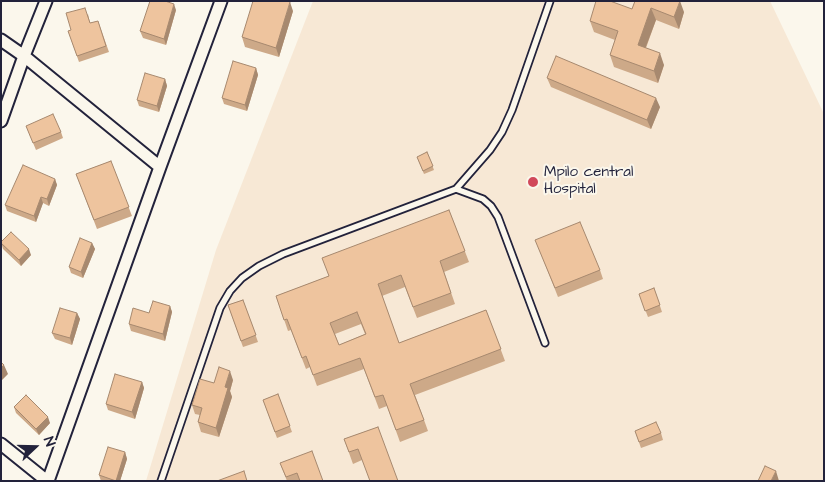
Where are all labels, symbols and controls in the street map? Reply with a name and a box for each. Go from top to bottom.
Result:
place label: Mpilo central Hospital [544,164,633,199]
marker: Mpilo central Hospital [526,175,540,189]
north arrow [10,422,60,472]
text: N [38,434,60,449]

